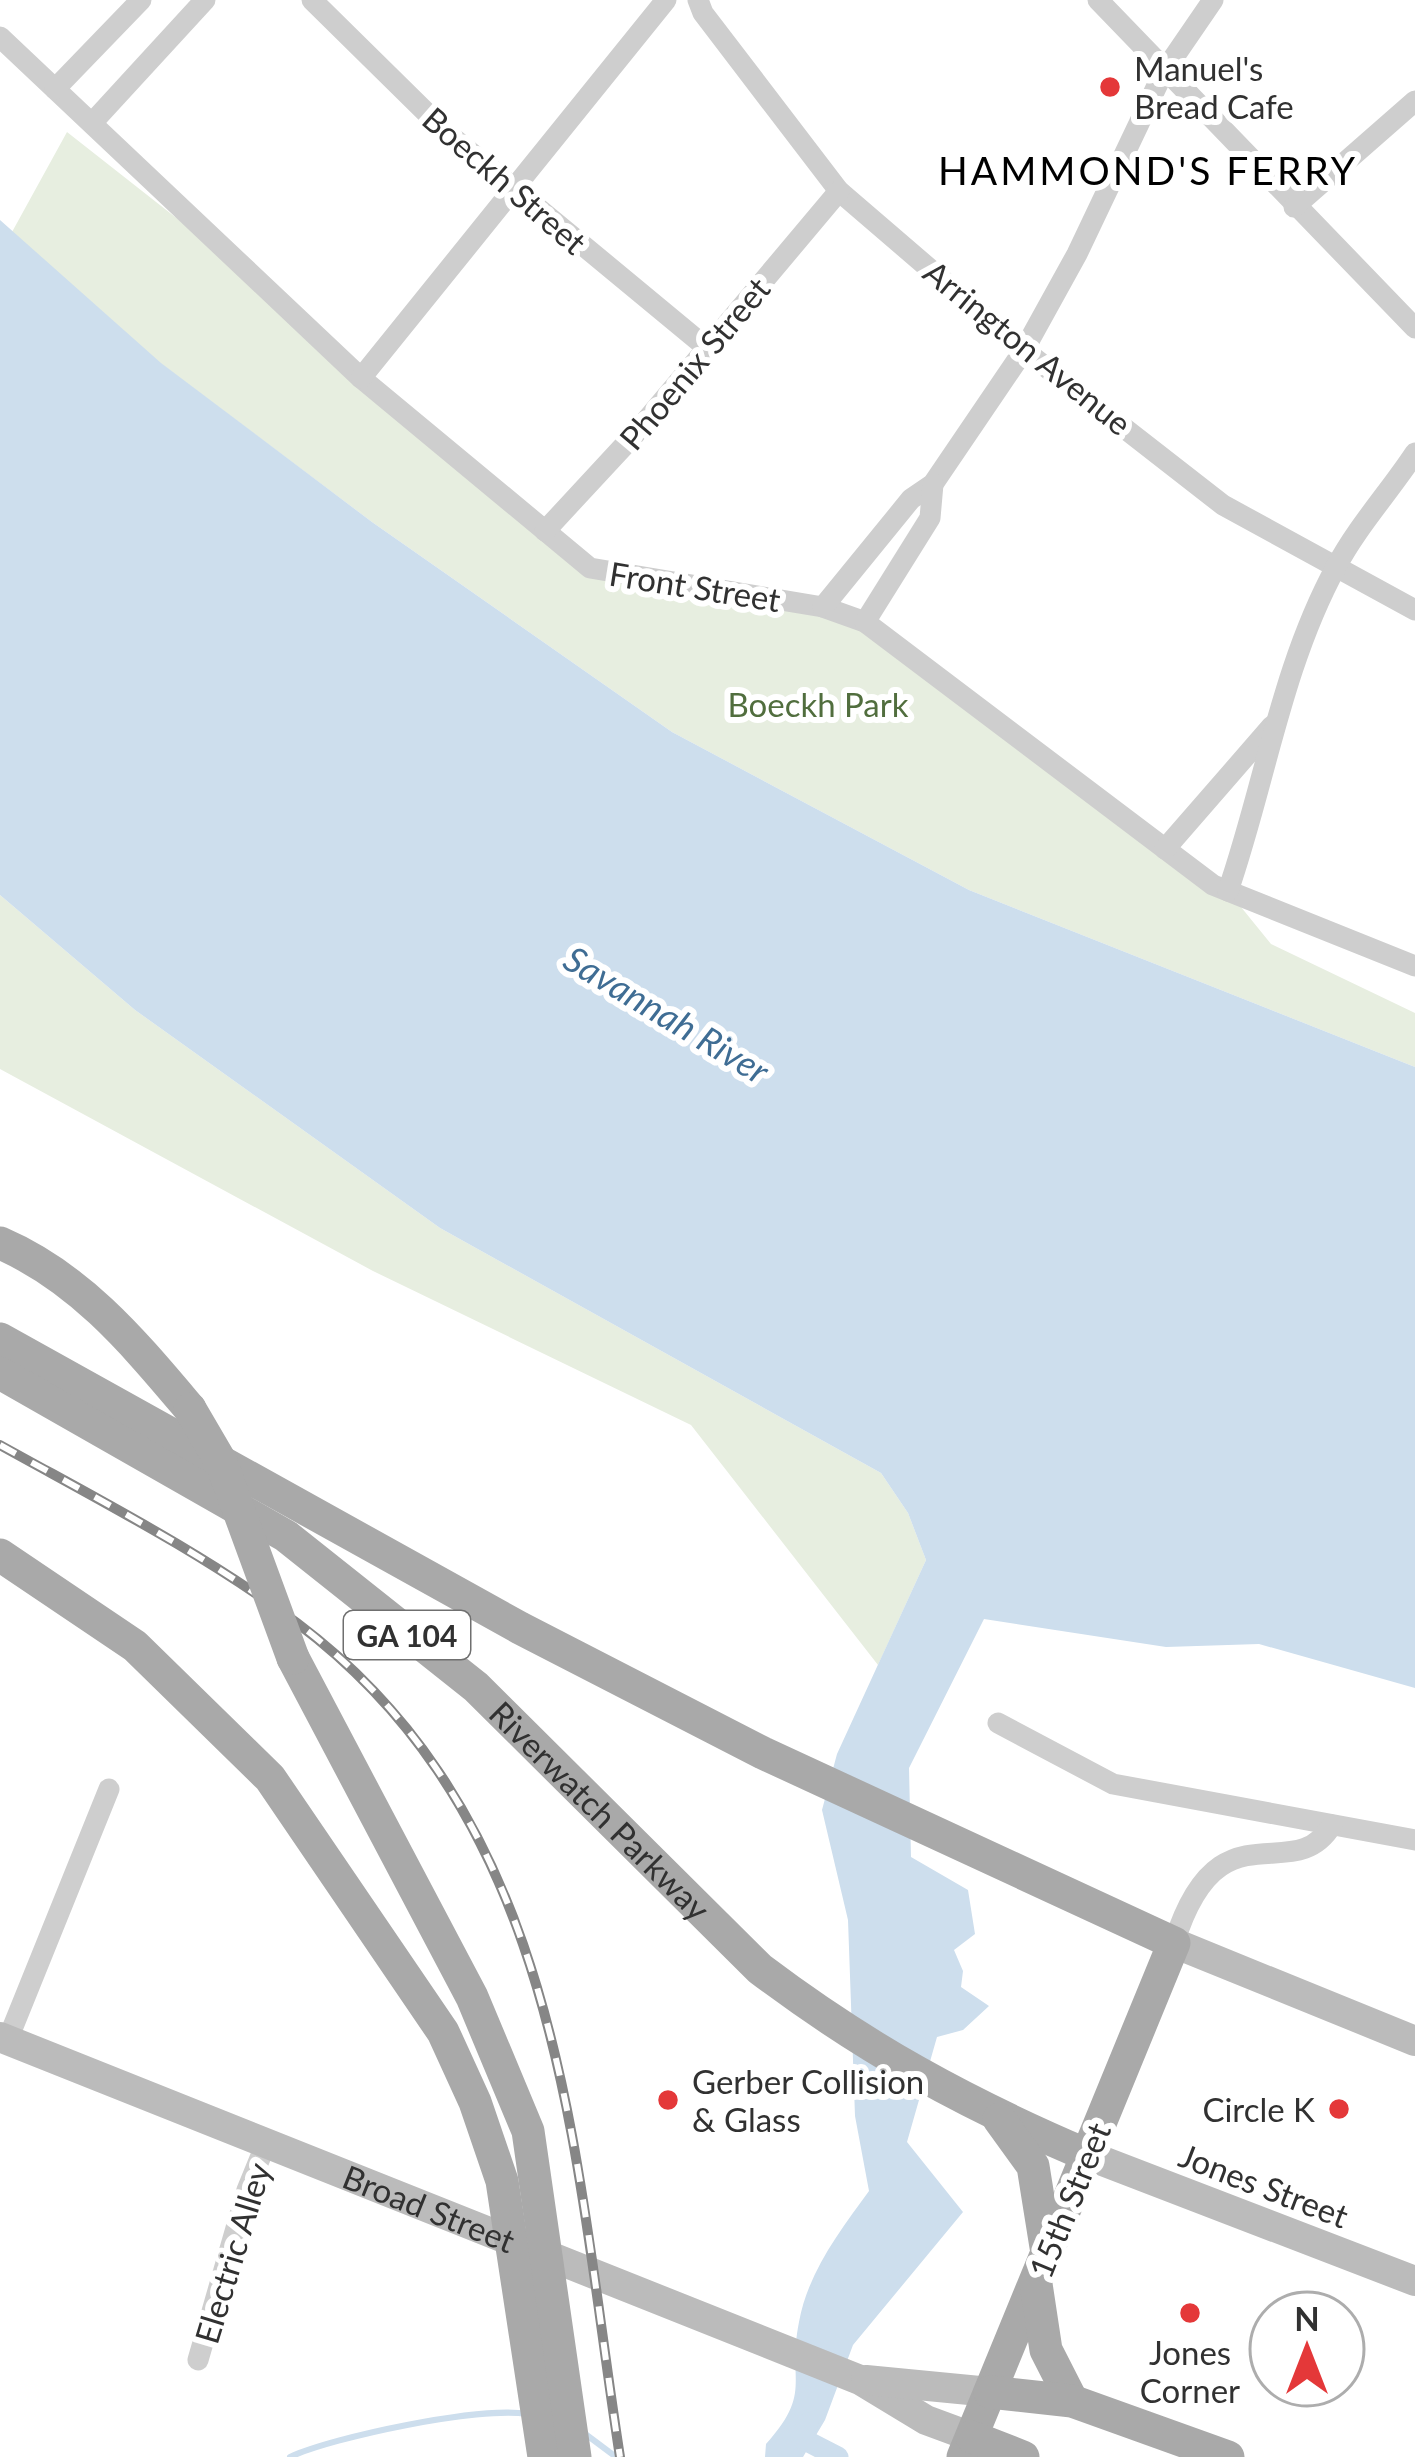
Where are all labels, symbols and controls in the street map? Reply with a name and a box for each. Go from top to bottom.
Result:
place label: Manuel's Bread Cafe [1134,48,1294,126]
marker: Manuel's Bread Cafe [1097,74,1123,100]
street label: Boeckh Street [415,98,595,262]
district label: HAMMOND'S FERRY [938,147,1358,193]
street label: Arrington Avenue [916,251,1140,443]
street label: Phoenix Street [610,269,778,457]
street label: Front Street [607,553,784,619]
park label: Boeckh Park [727,684,909,724]
water label: Savannah River [557,936,778,1093]
road number: GA 104 [344,1611,470,1659]
street label: Riverwatch Parkway [482,1693,719,1928]
place label: Gerber Collision & Glass [692,2061,924,2139]
marker: Gerber Collision & Glass [655,2087,681,2113]
place label: Circle K [1202,2089,1315,2129]
marker: Circle K [1326,2096,1352,2122]
street label: 15th Street [1020,2116,1118,2283]
street label: Jones Street [1174,2135,1354,2236]
street label: Broad Street [337,2156,521,2260]
street label: Electric Alley [186,2158,278,2348]
north arrow [1247,2289,1367,2409]
text: N [1294,2298,1320,2338]
marker: Jones Corner [1177,2300,1203,2326]
place label: Jones Corner [1140,2332,1240,2410]

